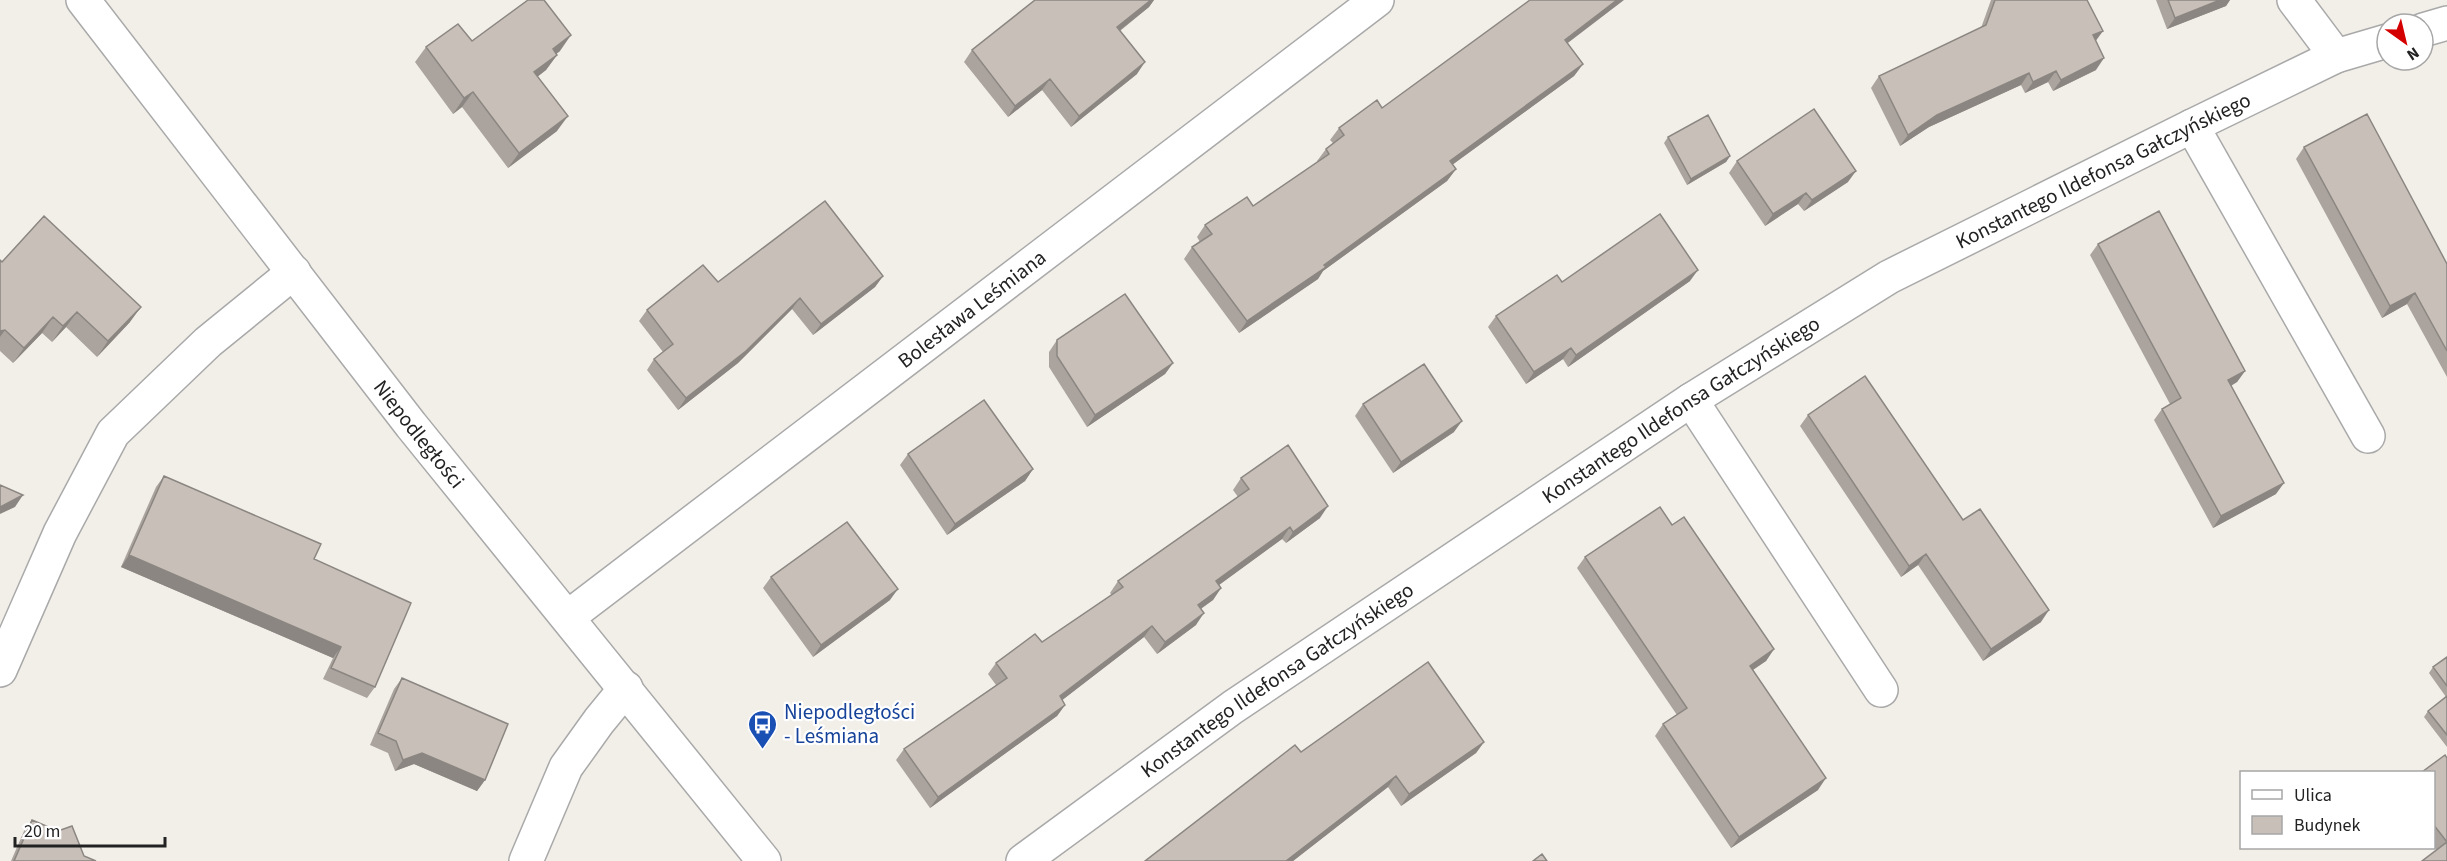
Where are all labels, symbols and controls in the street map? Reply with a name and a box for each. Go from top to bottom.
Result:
north arrow [2375,12,2435,72]
text: N [2402,42,2423,66]
street label: Konstantego Ildefonsa Gałczyńskiego [1950,85,2256,257]
street label: Bolesława Leśmiana [892,243,1052,375]
street label: Konstantego Ildefonsa Gałczyńskiego [1536,308,1826,511]
street label: Niepodległości [366,374,472,495]
street label: Konstantego Ildefonsa Gałczyńskiego [1134,575,1420,785]
place label: Niepodległości - Leśmiana [784,697,915,751]
bus stop icon: Niepodległości - Leśmiana [747,708,779,750]
legend [2240,771,2435,849]
text: Ulica [2294,783,2332,808]
scale bar [15,810,165,848]
text: Budynek [2294,813,2361,838]
text: 20 m [24,819,60,844]

